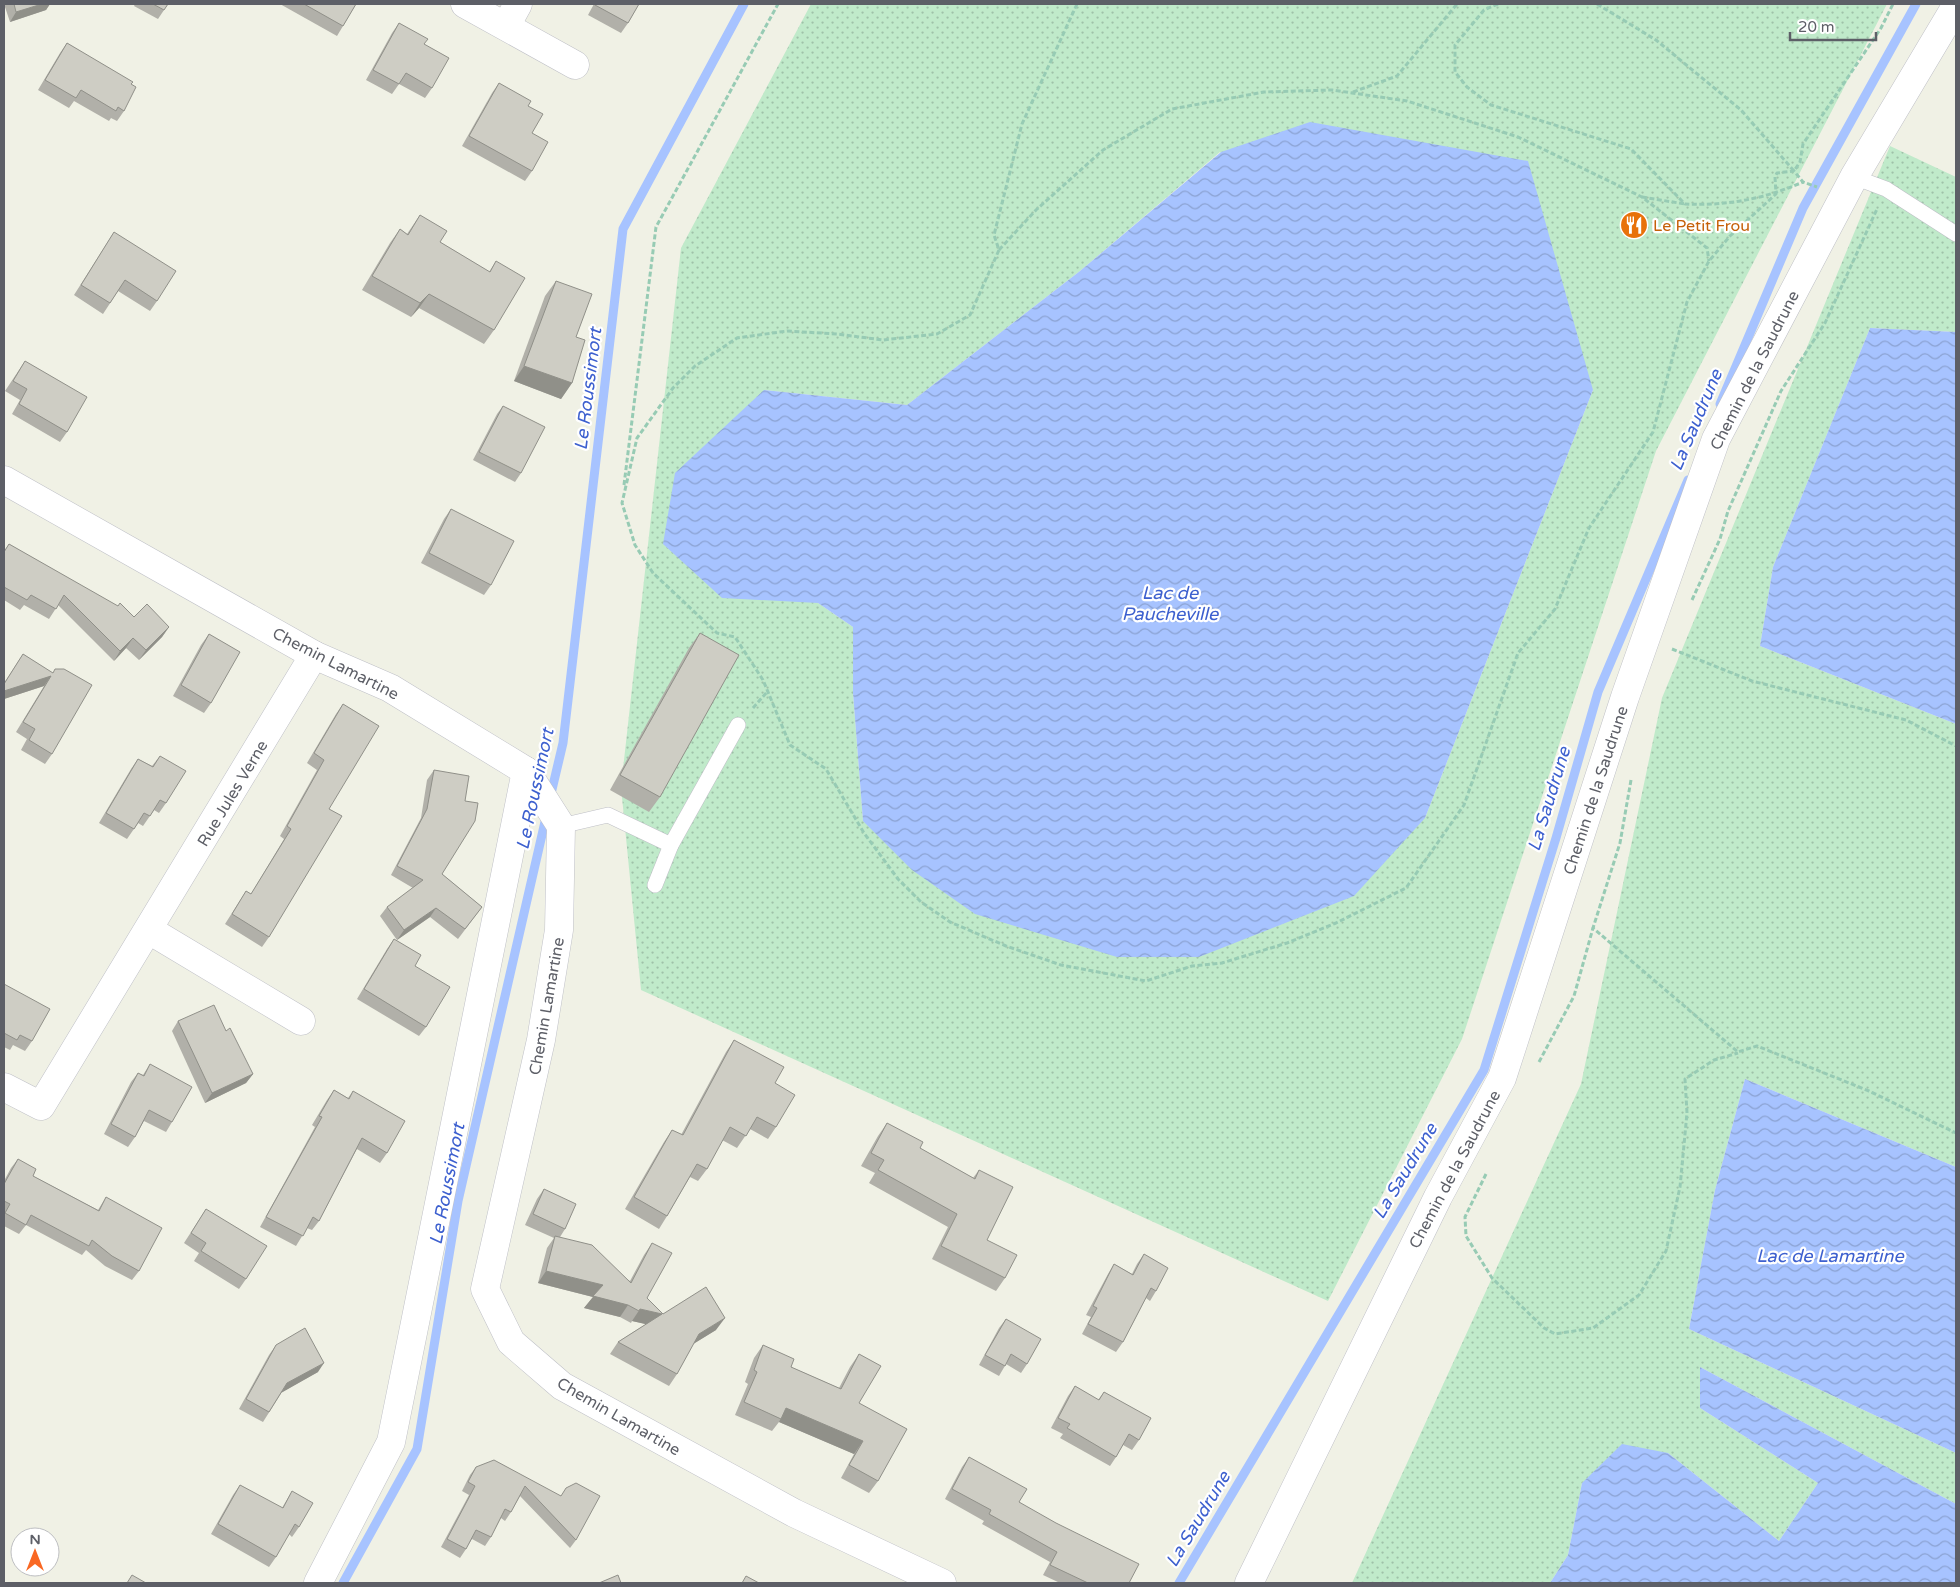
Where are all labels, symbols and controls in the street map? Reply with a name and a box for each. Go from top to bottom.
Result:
scale bar [1790,10,1876,42]
text: 20 m [1798,18,1835,36]
restaurant icon: Le Petit Frou [1619,210,1649,240]
place label: Le Petit Frou [1653,216,1750,236]
street label: Chemin de la Saudrune [1706,287,1804,454]
water label: Le Roussimort [570,325,607,451]
water label: La Saudrune [1665,365,1727,474]
water label: Lac de Paucheville [1122,582,1219,625]
street label: Chemin Lamartine [269,623,402,704]
street label: Chemin de la Saudrune [1559,703,1633,877]
water label: Le Roussimort [511,725,559,851]
street label: Rue Jules Verne [193,737,272,850]
water label: La Saudrune [1523,744,1575,854]
street label: Chemin Lamartine [525,936,569,1077]
street label: Chemin de la Saudrune [1405,1087,1505,1252]
water label: Le Roussimort [424,1119,470,1246]
water label: La Saudrune [1368,1119,1443,1223]
water label: Lac de Lamartine [1756,1245,1905,1267]
street label: Chemin Lamartine [553,1373,684,1460]
water label: La Saudrune [1161,1467,1236,1571]
north arrow [10,1527,60,1577]
text: N [29,1531,41,1548]

